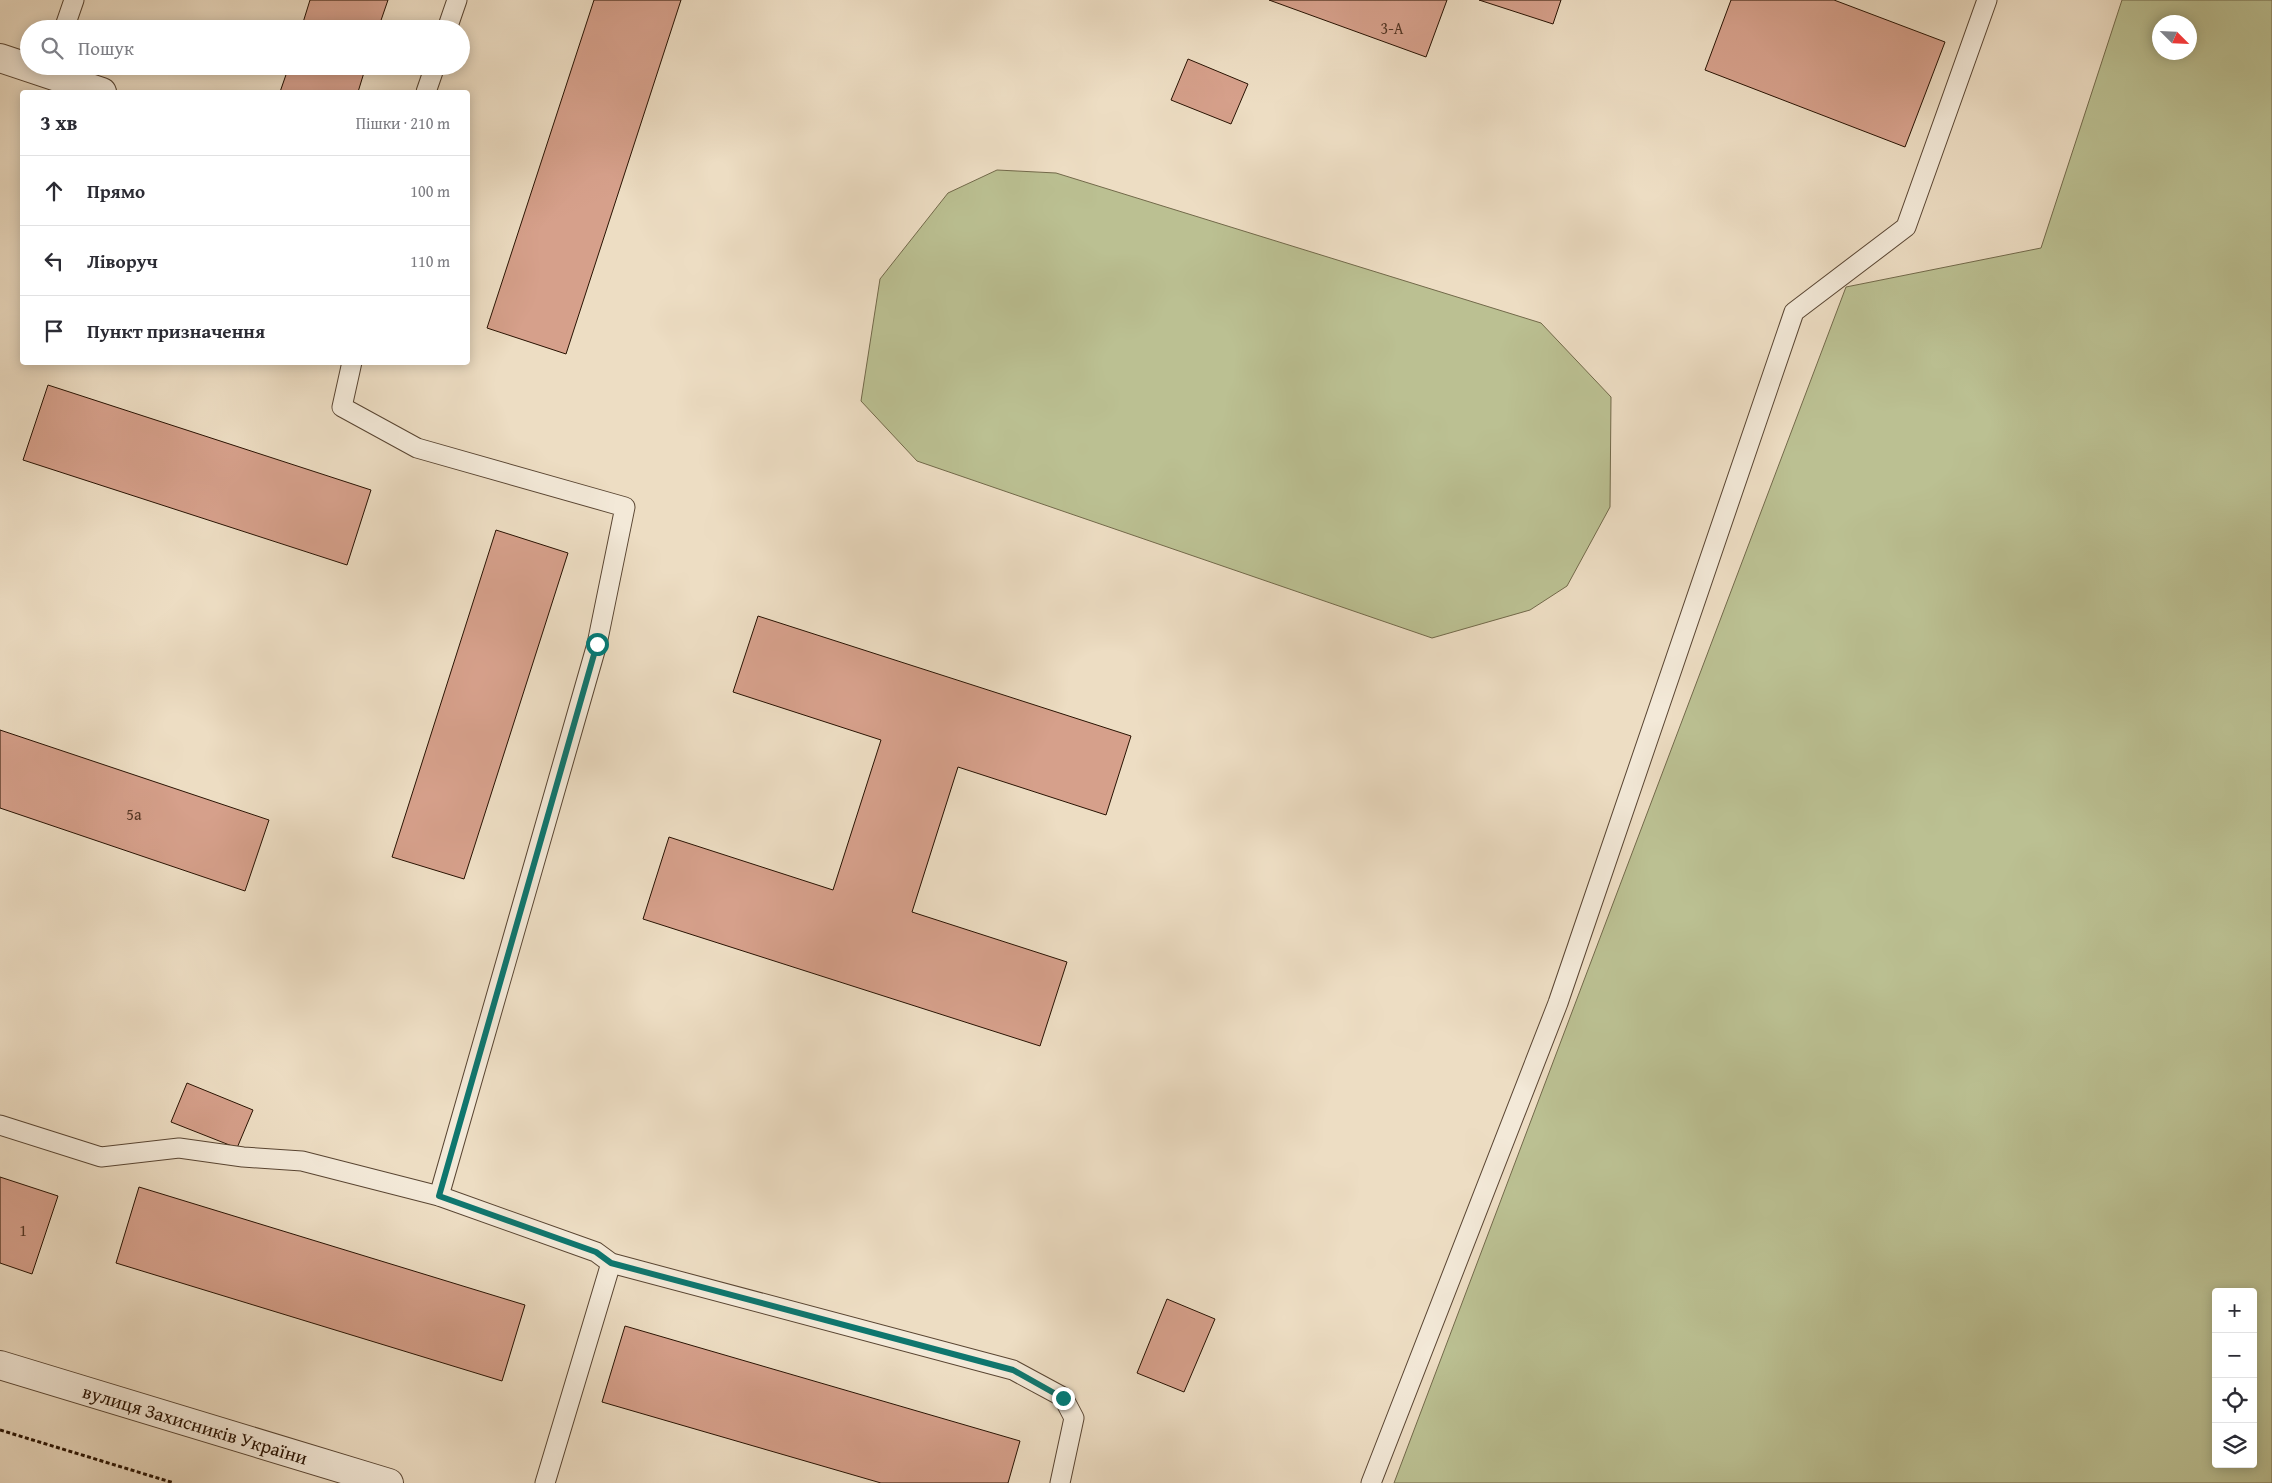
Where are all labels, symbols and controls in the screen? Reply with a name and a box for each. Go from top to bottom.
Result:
north arrow [2152,15,2197,60]
house number: 3-А [1381,16,1404,40]
search box [20,20,470,75]
icon: search [38,34,66,62]
text: Пошук [78,34,134,62]
text: 3 хв [40,107,78,138]
text: Пішки · 210 m [356,111,450,135]
icon: ahead [40,177,68,205]
text: Прямо [87,177,145,205]
text: 100 m [410,179,450,203]
icon: left [40,247,68,275]
text: Ліворуч [87,247,158,275]
text: 110 m [410,249,450,273]
icon: arrive [40,317,68,345]
text: Пункт призначення [87,317,265,345]
route start [586,633,609,656]
house number: 5а [126,802,142,826]
house number: 1 [19,1218,27,1242]
map controls [2212,1288,2257,1468]
button: + [2212,1288,2257,1333]
button: − [2212,1333,2257,1378]
street label: вулиця Захисників України [79,1377,311,1472]
button: locate [2212,1378,2257,1423]
route end [1052,1387,1075,1410]
button: layers [2212,1423,2257,1468]

